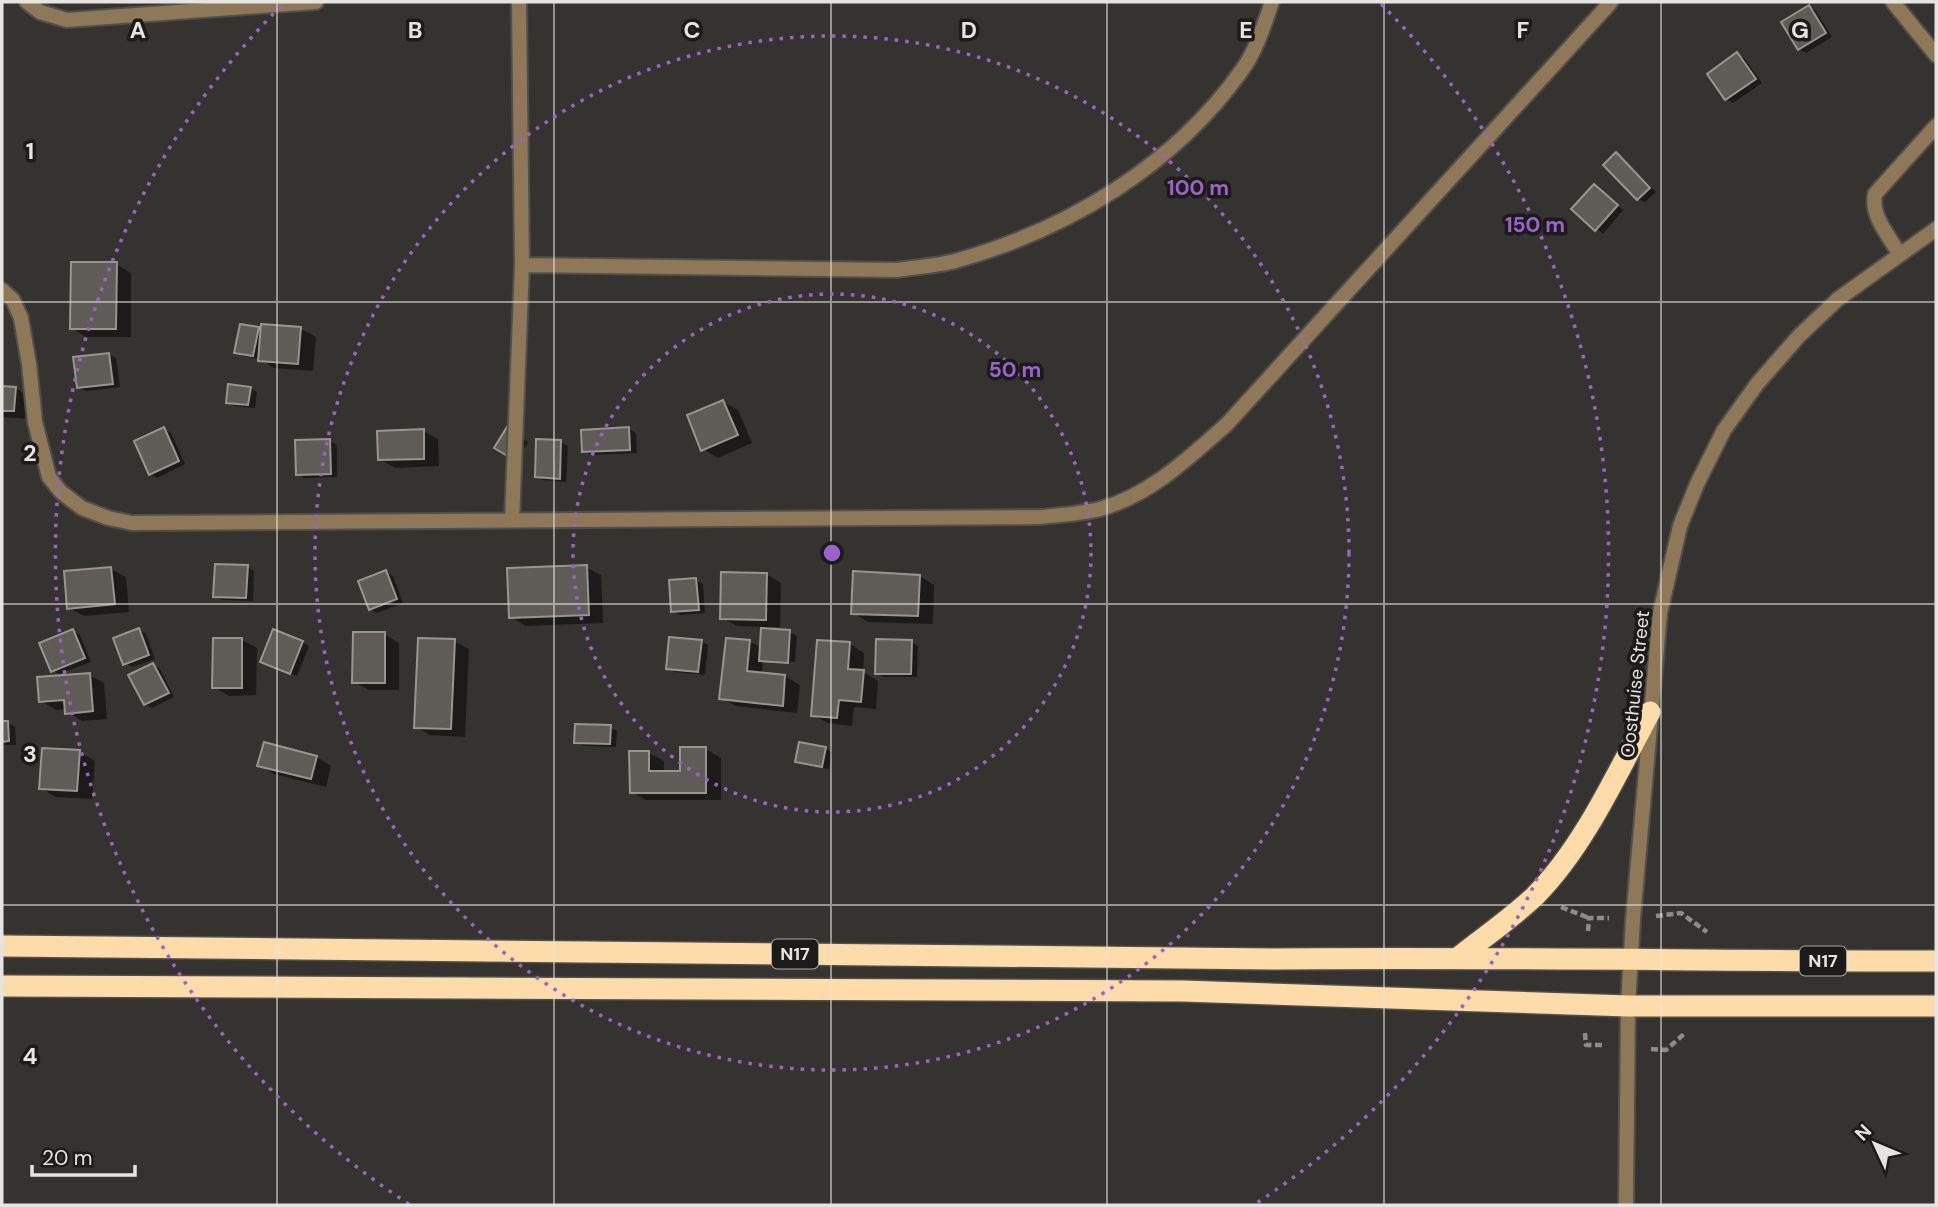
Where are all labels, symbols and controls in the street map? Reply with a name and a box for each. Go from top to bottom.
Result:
text: A [130,15,146,45]
text: B [408,15,422,45]
text: C [684,15,700,45]
text: D [961,15,977,45]
text: E [1239,15,1253,45]
text: F [1517,15,1530,45]
text: G [1791,15,1809,45]
text: 1 [26,136,34,166]
text: 100 m [1167,174,1229,202]
text: 150 m [1505,211,1565,239]
text: 50 m [989,356,1041,384]
text: 2 [23,438,37,468]
centre of rings [820,541,844,565]
street label: Oosthuise Street [1615,609,1655,759]
text: 3 [23,739,37,769]
road number: N17 [772,939,818,968]
road number: N17 [1800,946,1846,976]
text: 4 [23,1041,38,1071]
north arrow [1840,1109,1910,1179]
text: N [1849,1119,1877,1146]
scale bar [32,1134,135,1178]
text: 20 m [42,1144,93,1172]

